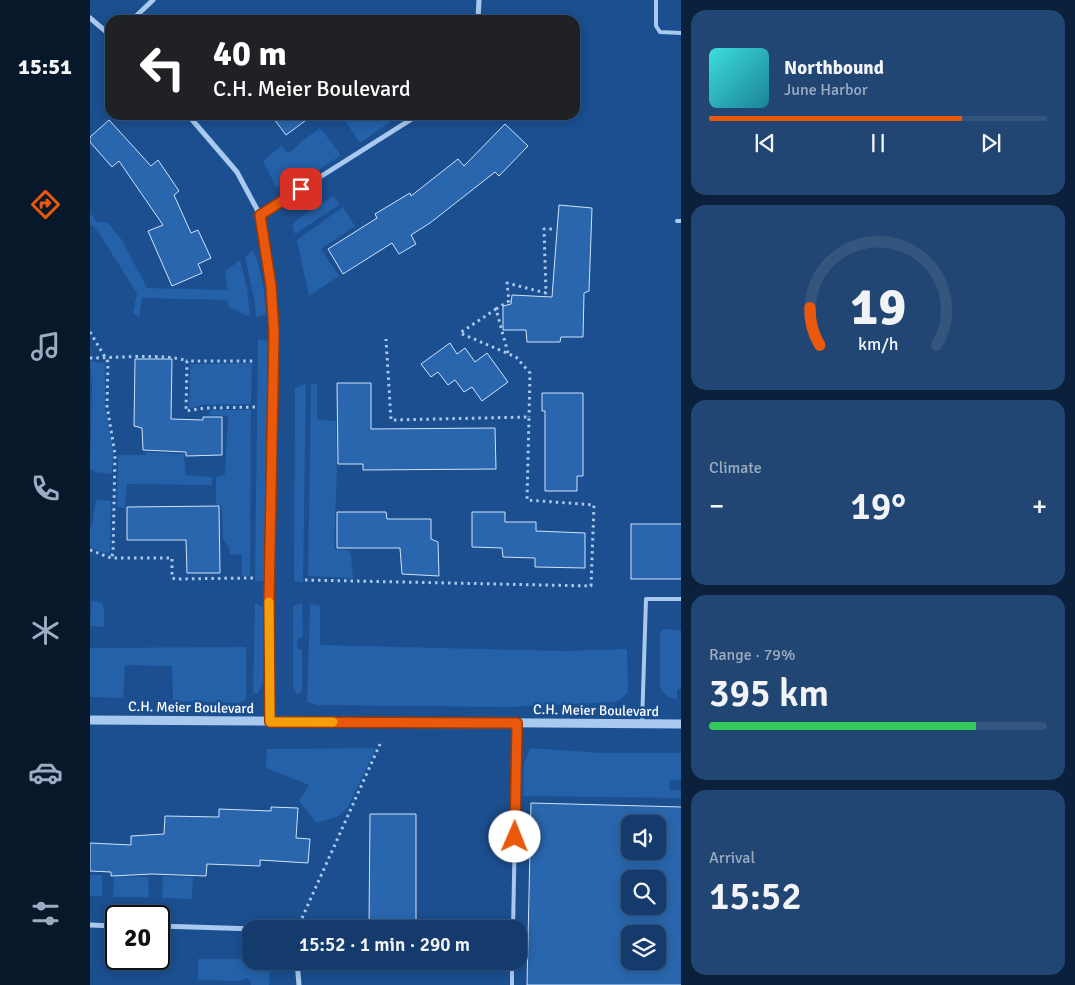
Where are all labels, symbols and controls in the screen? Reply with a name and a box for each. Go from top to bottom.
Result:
text: 40 m [213,32,287,75]
icon: left [130,35,195,100]
text: 15:51 [18,53,72,80]
text: Northbound [784,56,884,80]
text: C.H. Meier Boulevard [213,75,411,102]
text: June Harbor [784,80,868,100]
icon: previous [751,129,779,157]
icon: pause [864,129,892,157]
icon: next [977,129,1005,157]
pin [280,168,322,210]
icon: arrive [287,175,315,203]
icon: directions [28,187,63,222]
text: 19 [850,275,906,339]
icon: music [28,329,63,364]
text: km/h [858,333,898,355]
text: Climate [709,458,762,478]
icon: phone [28,471,63,506]
text: 19° [850,483,906,530]
text: − [709,489,724,523]
text: + [1032,489,1047,523]
icon: climate [28,613,63,648]
text: Range · 79% [709,645,795,665]
text: 395 km [709,670,829,717]
street label: C.H. Meier Boulevard [128,698,254,717]
street label: C.H. Meier Boulevard [533,701,659,720]
icon: car [28,755,63,790]
position arrow [488,810,540,862]
map controls [621,815,666,970]
button: sound [621,815,666,860]
text: Arrival [709,848,755,868]
button: search [621,870,666,915]
text: 15:52 [709,873,802,920]
icon: filters [28,896,63,931]
speed limit sign: 20 [105,905,170,970]
button: layers [621,925,666,970]
text: 15:52 · 1 min · 290 m [299,933,470,957]

